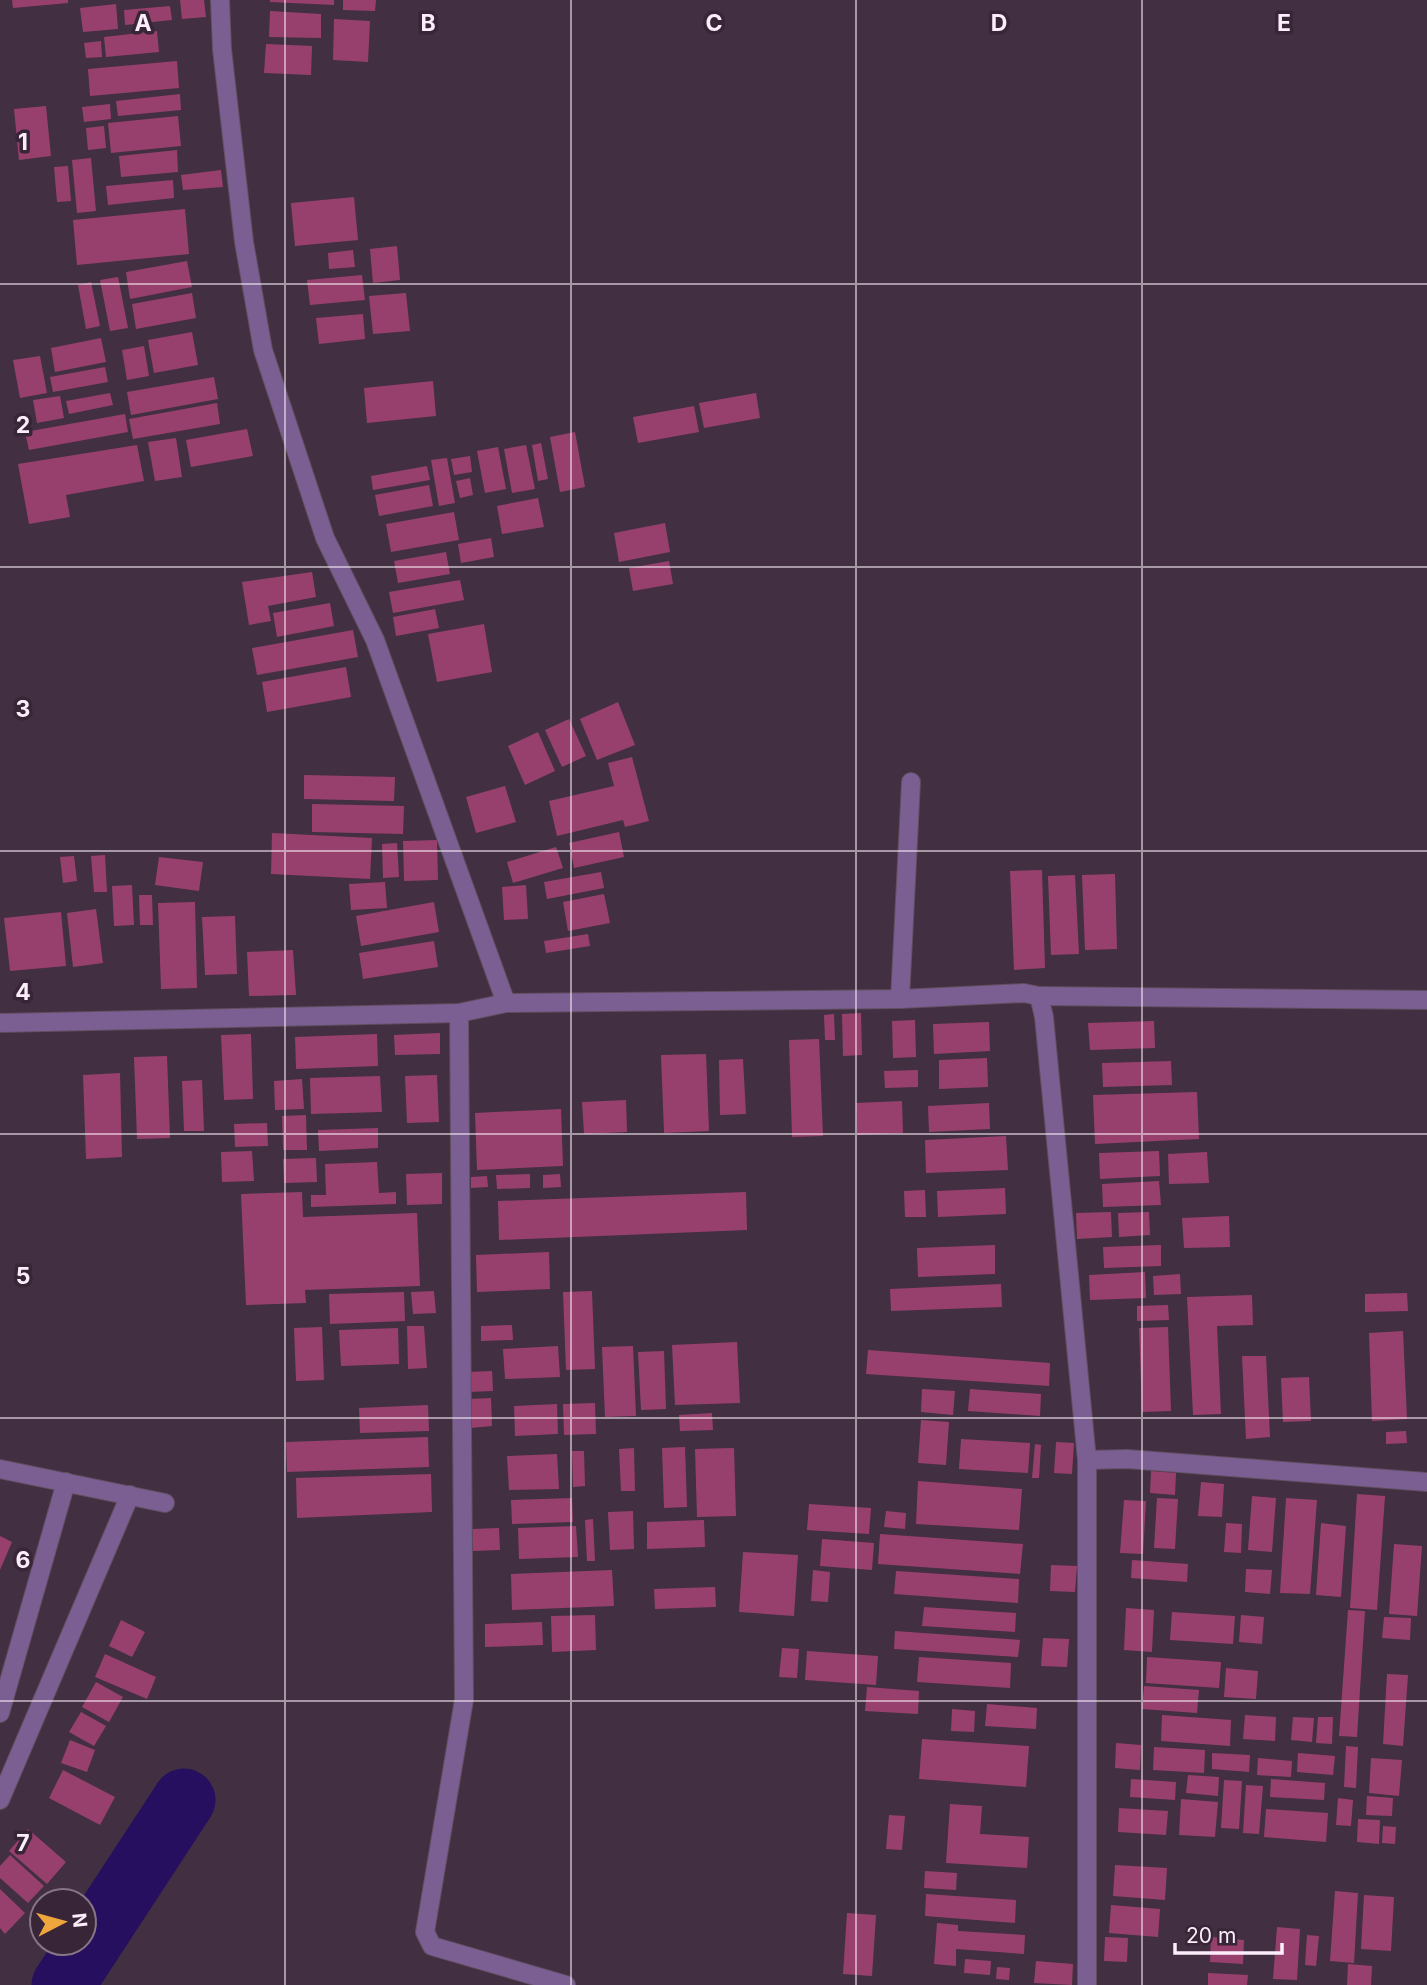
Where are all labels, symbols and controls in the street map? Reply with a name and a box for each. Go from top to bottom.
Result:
text: A [134,9,152,37]
text: B [420,9,436,37]
text: C [705,9,723,37]
text: D [991,9,1007,37]
text: E [1277,9,1291,37]
text: 1 [18,128,28,156]
text: 2 [16,411,30,439]
text: 3 [16,695,30,723]
text: 4 [15,978,31,1006]
text: 5 [16,1262,30,1290]
text: 6 [16,1546,30,1574]
text: 7 [16,1829,30,1857]
north arrow [28,1887,98,1957]
text: N [67,1912,92,1929]
scale bar [1175,1912,1282,1956]
text: 20 m [1186,1923,1236,1948]

